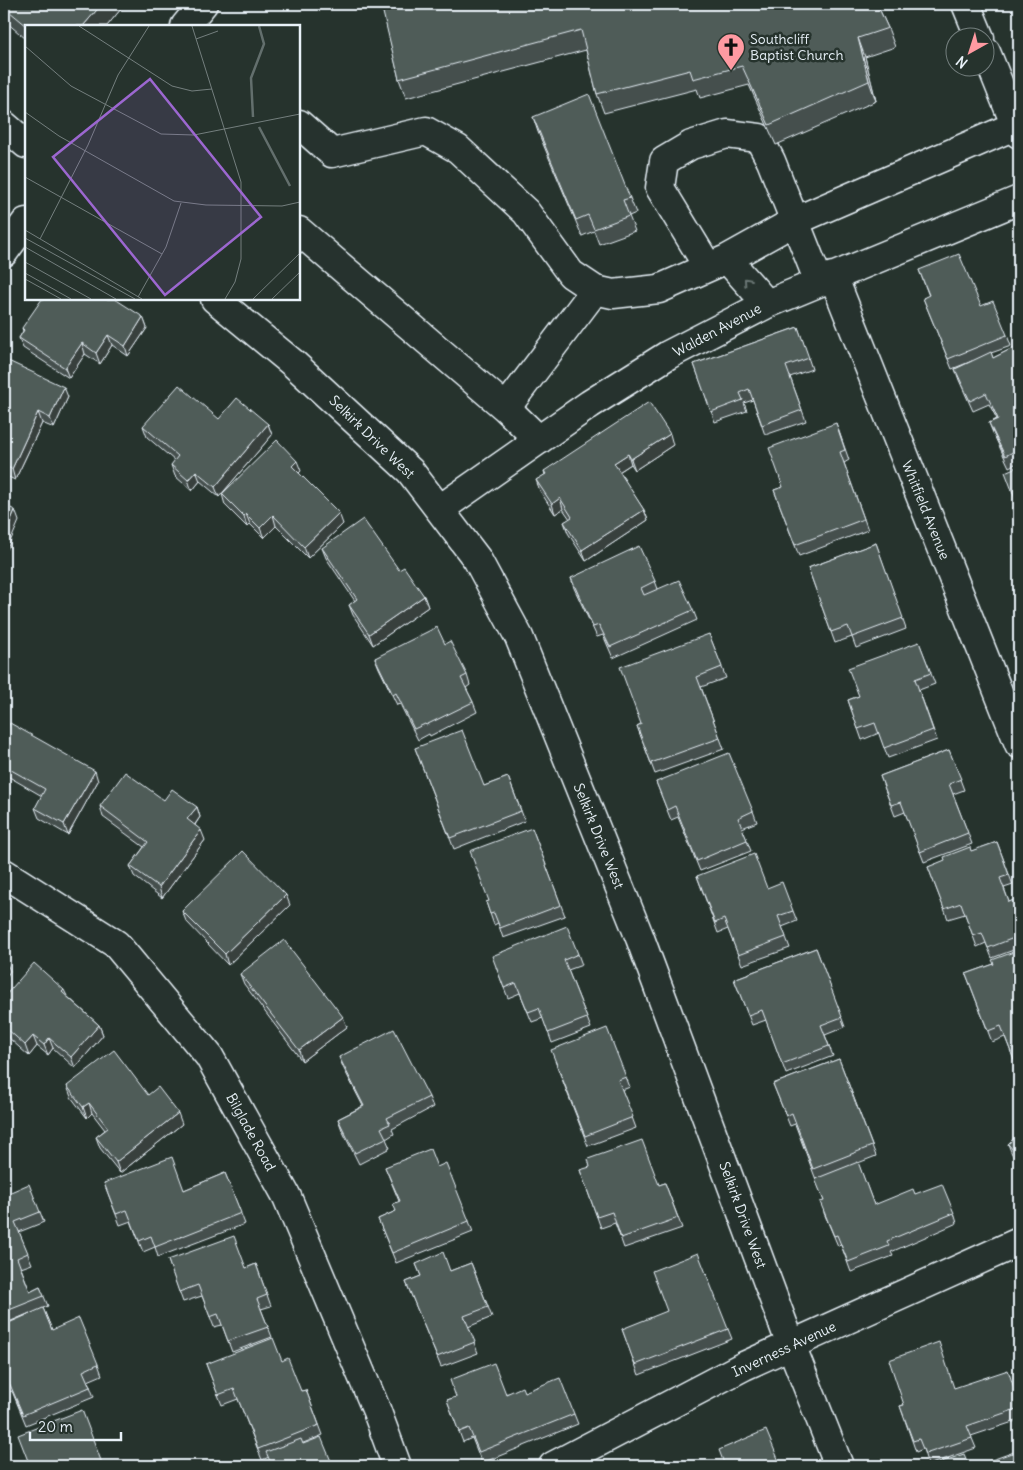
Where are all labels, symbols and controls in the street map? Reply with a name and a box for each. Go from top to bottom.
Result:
inset map [25,25,300,300]
north arrow [946,28,996,78]
place label: Southcliff Baptist Church [750,30,844,64]
church icon: Southcliff Baptist Church [716,32,746,71]
text: N [952,52,971,72]
one-way arrow [744,278,753,287]
street label: Walden Avenue [670,299,764,361]
street label: Selkirk Drive West [325,392,419,483]
street label: Whitfield Avenue [898,458,954,562]
street label: Selkirk Drive West [570,781,628,892]
street label: Bilglade Road [222,1090,280,1174]
street label: Selkirk Drive West [715,1159,771,1271]
street label: Inverness Avenue [729,1317,839,1381]
scale bar [30,1410,121,1442]
text: 20 m [38,1417,73,1436]

